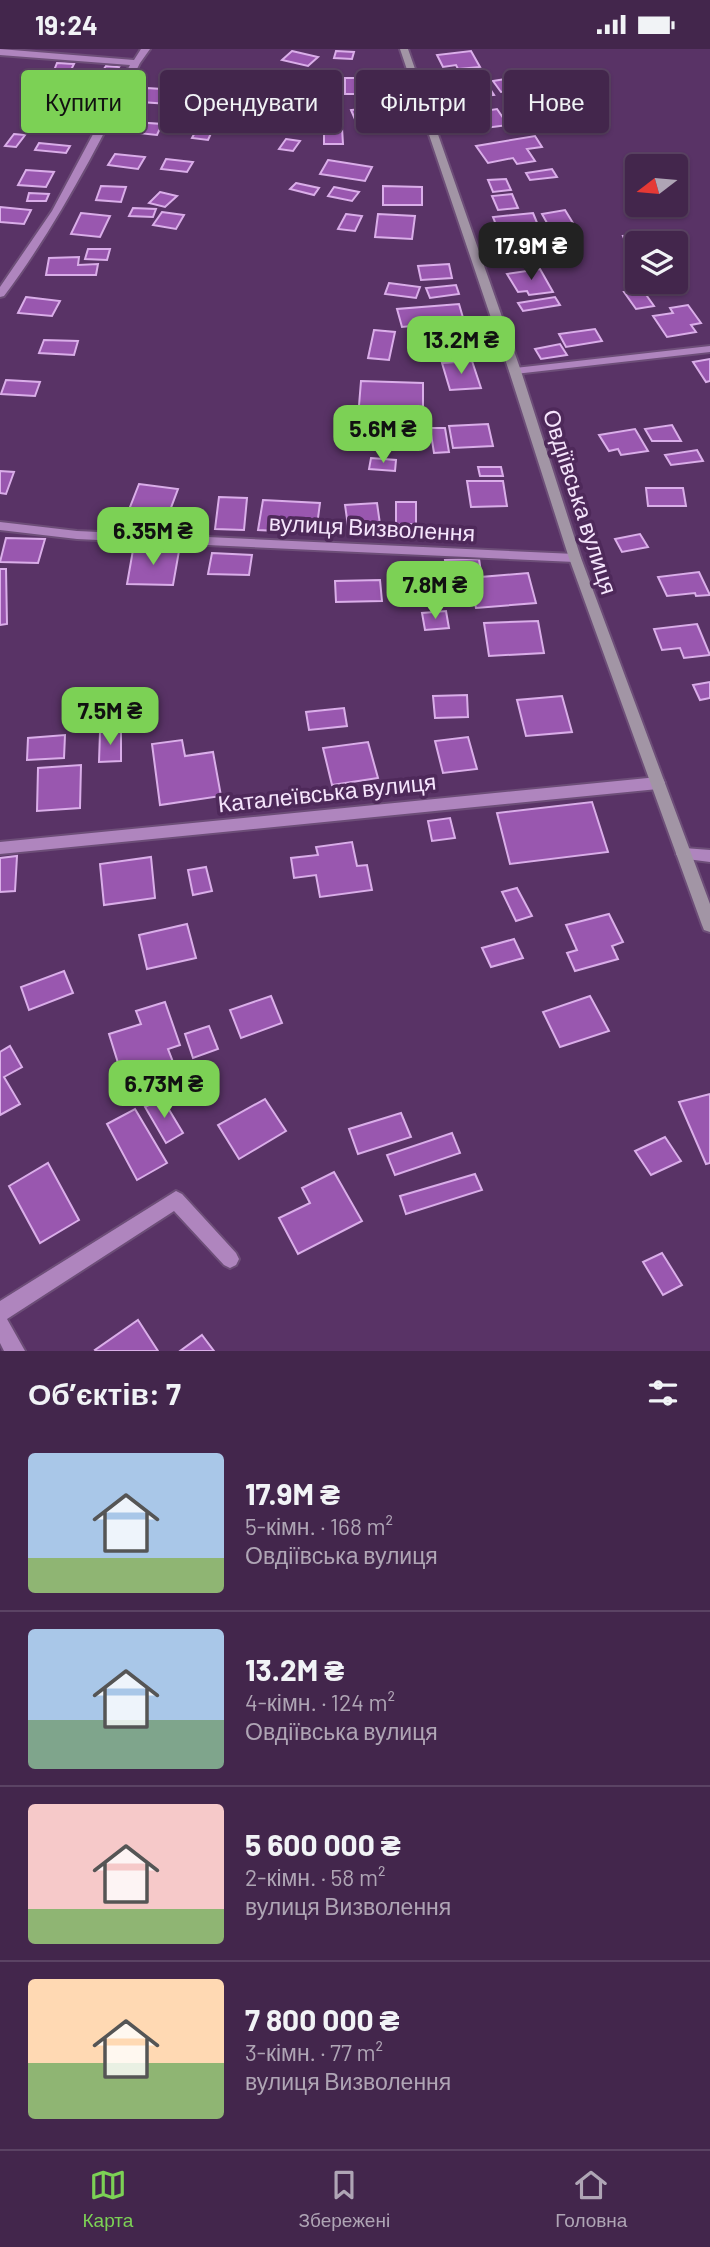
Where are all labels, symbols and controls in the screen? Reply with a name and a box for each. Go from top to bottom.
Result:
text: 19:24 [35,9,98,40]
chip: Купити [21,70,146,133]
chip: Орендувати [160,70,342,133]
chip: Фільтри [356,70,490,133]
chip: Нове [504,70,609,133]
north arrow [625,154,688,217]
map controls [625,154,688,294]
pin: 17.9M ₴ [466,223,596,282]
text: 17.9M ₴ [495,231,567,259]
button: layers [625,231,688,294]
pin: 13.2M ₴ [396,317,526,376]
text: 13.2M ₴ [423,325,499,353]
pin: 5.6M ₴ [326,405,440,465]
street label: Овдіївська вулиця [538,406,624,598]
text: 5.6M ₴ [349,414,417,442]
pin: 6.35M ₴ [88,507,218,567]
street label: вулиця Визволення [268,508,476,546]
text: 6.35M ₴ [113,516,193,544]
pin: 7.8M ₴ [378,561,492,621]
text: 7.8M ₴ [403,570,467,598]
pin: 7.5M ₴ [53,687,167,747]
text: 7.5M ₴ [78,696,142,724]
street label: Каталеївська вулиця [216,767,437,817]
pin: 6.73M ₴ [99,1061,229,1120]
text: 6.73M ₴ [125,1069,203,1097]
icon: filters [644,1374,682,1412]
text: Об’єктів: 7 [28,1375,181,1411]
text: 17.9M ₴ [245,1475,340,1511]
icon: home [84,1481,168,1565]
text: 5-кімн. · 168 m² [245,1512,393,1540]
text: Овдіївська вулиця [245,1541,438,1569]
text: 13.2M ₴ [245,1651,344,1687]
icon: home [84,1657,168,1741]
text: 4-кімн. · 124 m² [245,1688,395,1716]
text: Овдіївська вулиця [245,1717,438,1745]
text: 5 600 000 ₴ [245,1826,401,1862]
icon: home [84,1832,168,1916]
text: 2-кімн. · 58 m² [245,1863,385,1891]
text: вулиця Визволення [245,1892,451,1920]
text: 7 800 000 ₴ [245,2001,400,2037]
icon: home [84,2007,168,2091]
text: 3-кімн. · 77 m² [245,2038,383,2066]
text: вулиця Визволення [245,2067,451,2095]
tab: Карта [83,2166,133,2232]
tab: Збережені [299,2166,390,2232]
tab: Головна [555,2166,627,2232]

